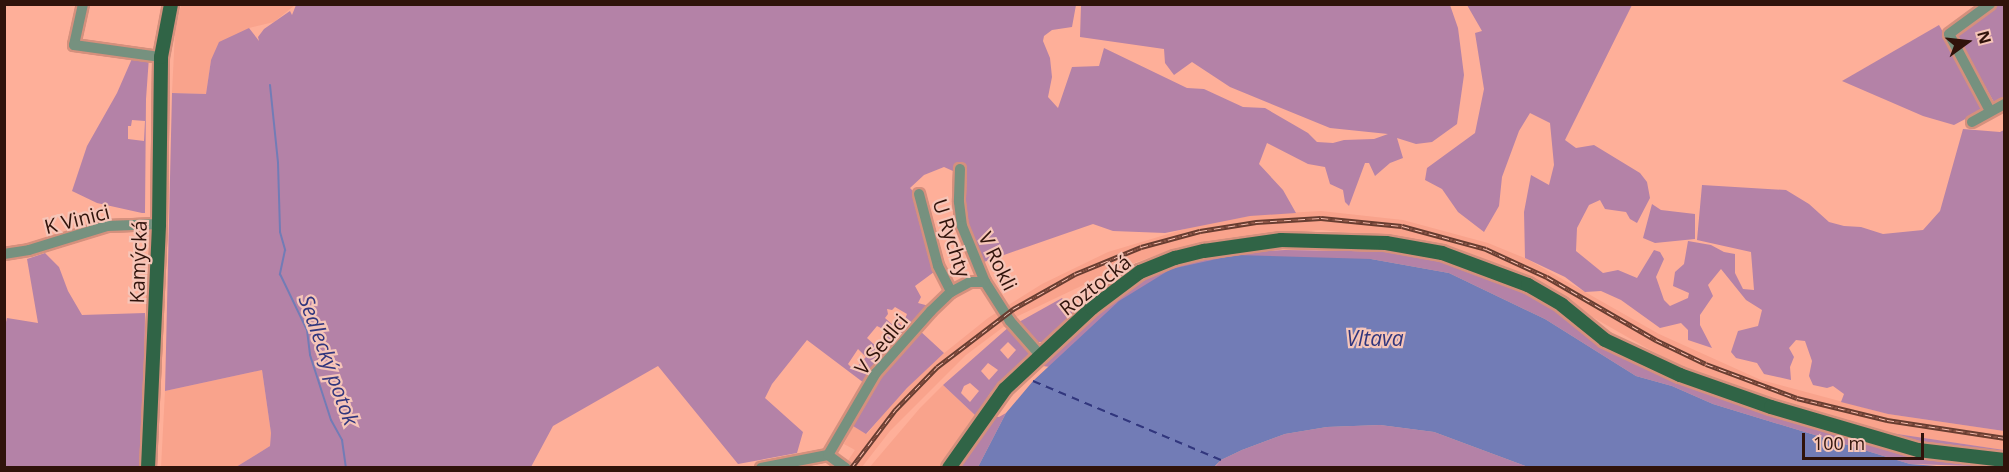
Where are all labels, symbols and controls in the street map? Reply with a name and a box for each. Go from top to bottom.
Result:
north arrow [1937,12,1997,72]
text: N [1972,28,1997,46]
street label: U Rychty [928,196,976,280]
street label: K Vinici [42,199,112,239]
street label: Kamýcká [125,220,151,304]
street label: V Rokli [974,228,1022,294]
street label: Roztocká [1054,250,1136,320]
water label: Sedlecký potok [294,291,364,429]
street label: V Sedlci [849,309,913,379]
water label: Vltava [1346,325,1404,351]
scale bar [1805,421,1926,459]
text: 100 m [1813,431,1865,455]

